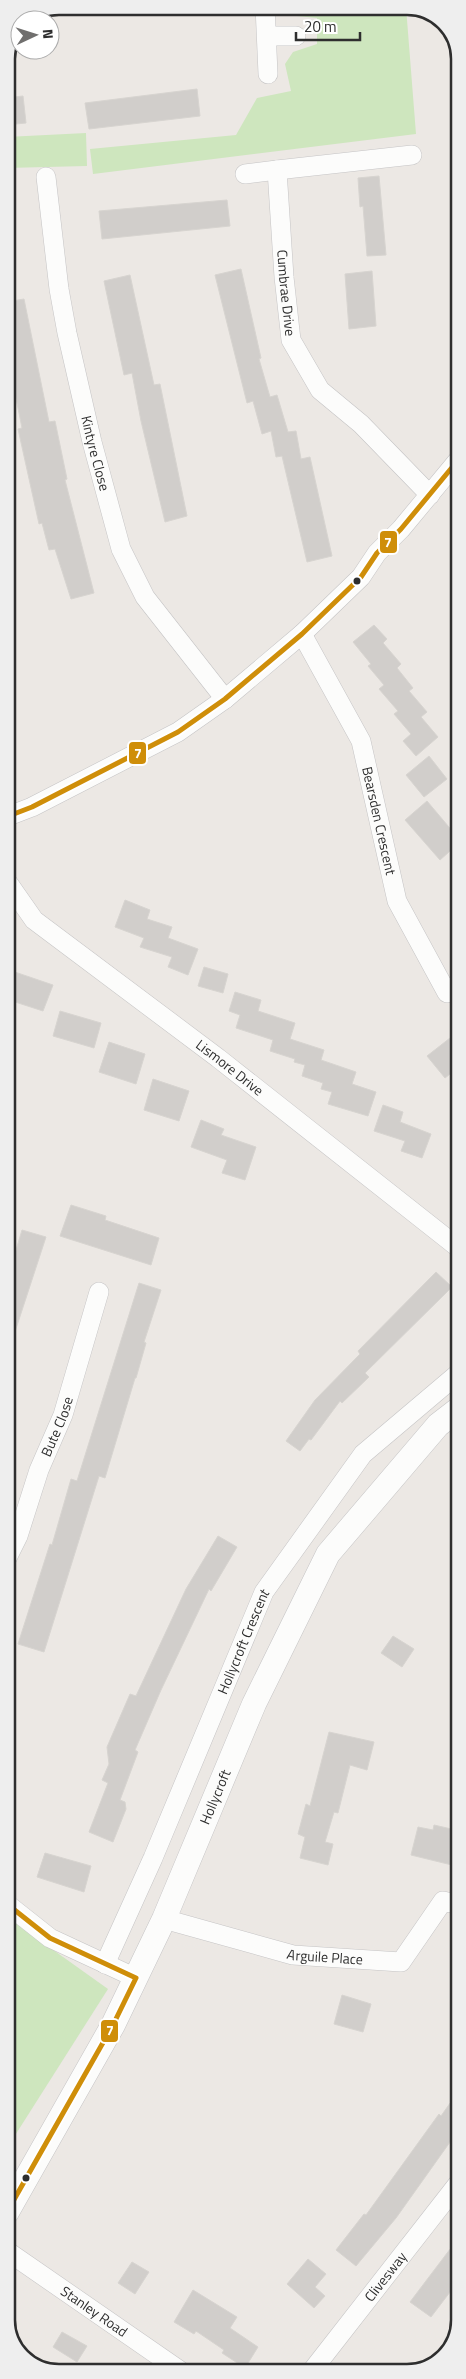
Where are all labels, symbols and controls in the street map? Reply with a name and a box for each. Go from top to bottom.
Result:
north arrow [10,10,60,60]
scale bar [296,10,360,42]
text: 20 m [304,15,337,38]
text: N [38,28,59,40]
street label: Cumbrae Drive [272,249,301,337]
street label: Kintyre Close [76,413,116,493]
line badge: 7 [379,530,398,554]
text: 7 [384,531,392,552]
unlabelled marker [352,576,362,586]
line badge: 7 [128,741,147,765]
text: 7 [134,742,142,763]
street label: Bearsden Crescent [357,764,402,877]
street label: Lismore Drive [192,1034,269,1100]
street label: Bute Close [35,1394,78,1460]
street label: Hollycroft Crescent [212,1583,274,1697]
street label: Hollycroft [194,1766,236,1827]
street label: Arguile Place [285,1943,364,1970]
line badge: 7 [100,2019,119,2043]
text: 7 [106,2019,114,2040]
unlabelled marker [21,2173,31,2183]
street label: Clivesway [359,2247,411,2306]
street label: Stanley Road [57,2280,132,2341]

